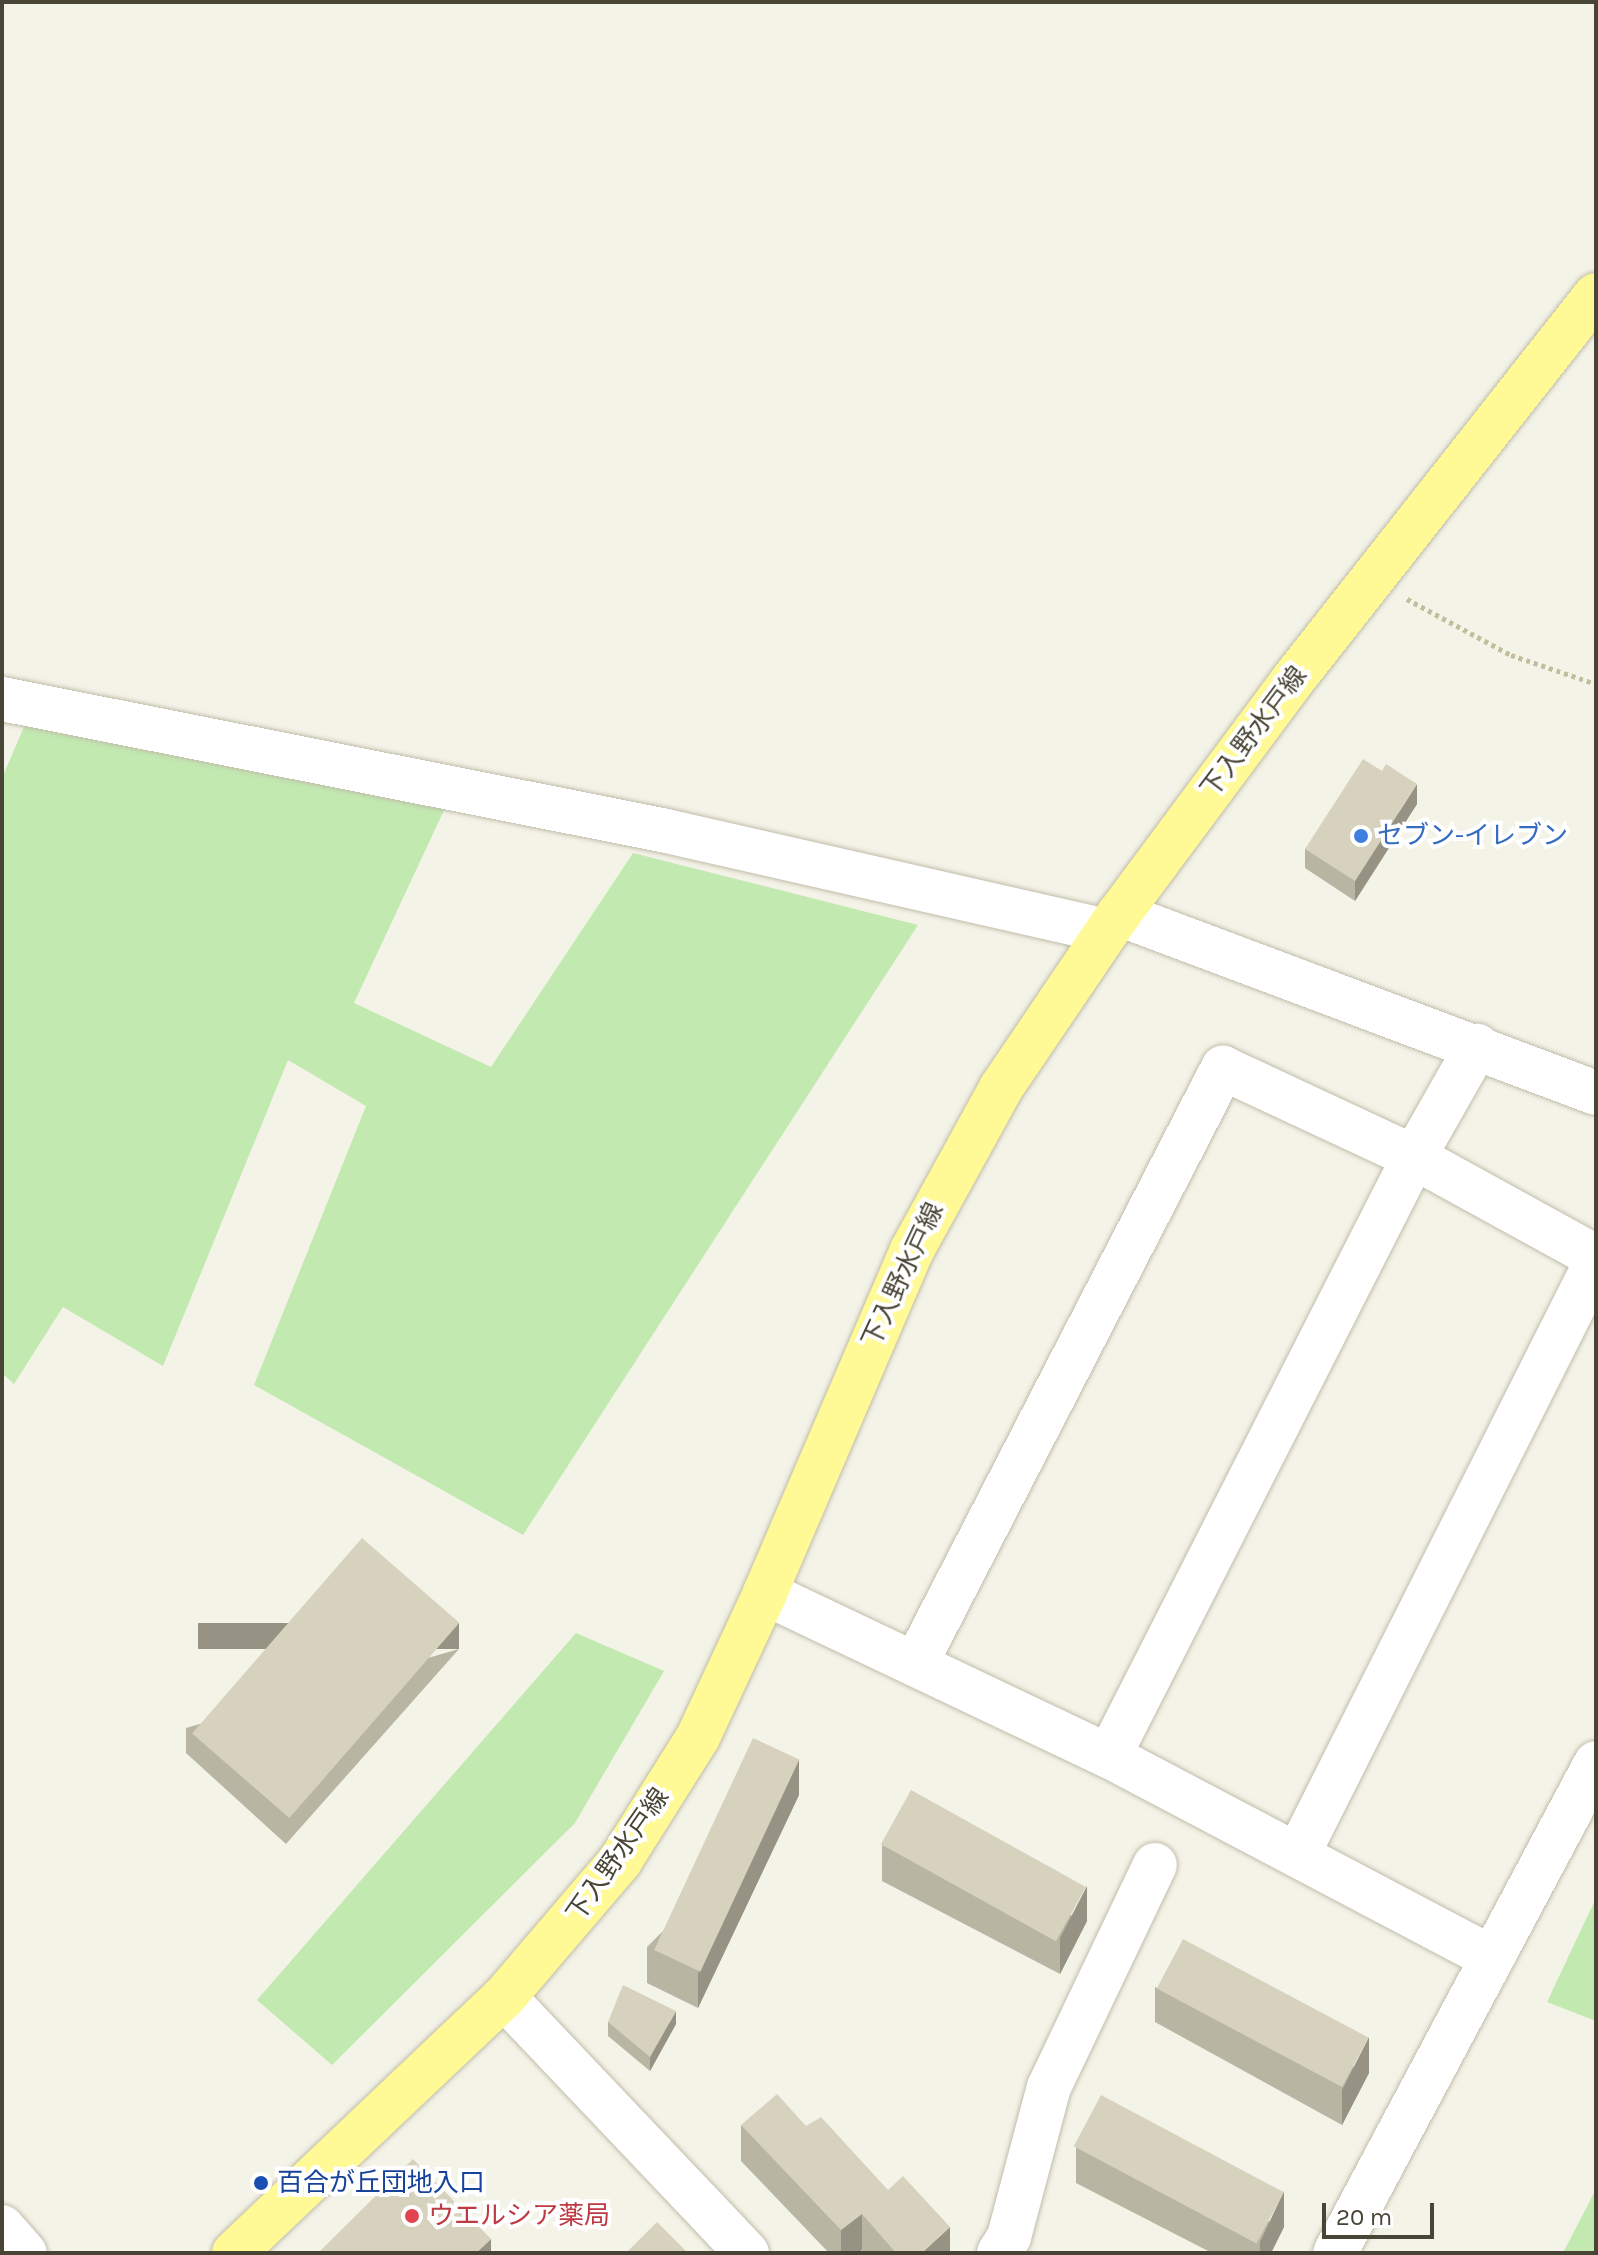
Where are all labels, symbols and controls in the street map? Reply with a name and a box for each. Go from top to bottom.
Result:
street label: 下入野水戸線 [1195,660,1313,804]
place label: セブン-イレブン [1377,820,1568,852]
marker: セブン-イレブン [1352,827,1370,845]
street label: 下入野水戸線 [856,1198,950,1352]
street label: 下入野水戸線 [560,1782,676,1928]
place label: 百合が丘団地入口 [277,2167,485,2199]
marker: 百合が丘団地入口 [252,2174,270,2192]
scale bar [1326,2187,1438,2237]
place label: ウエルシア薬局 [428,2200,610,2232]
text: 20 m [1336,2203,1392,2231]
marker: ウエルシア薬局 [403,2207,421,2225]

